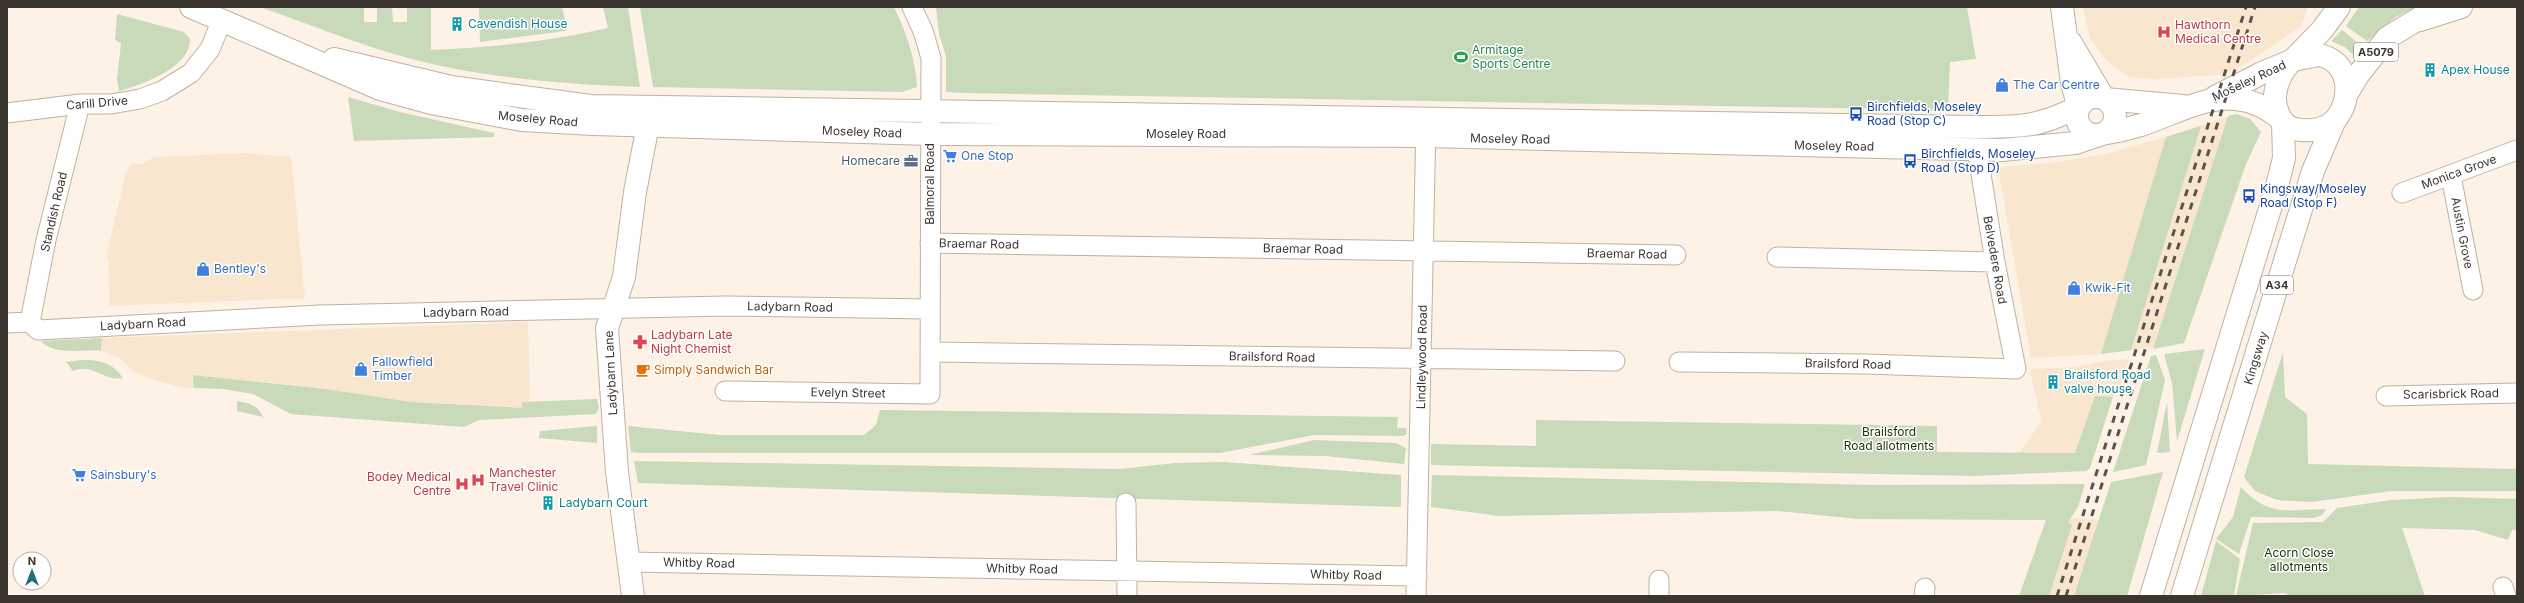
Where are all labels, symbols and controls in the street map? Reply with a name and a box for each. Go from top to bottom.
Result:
building icon: Cavendish House [449,16,465,32]
place label: Cavendish House [468,16,568,31]
place label: Hawthorn Medical Centre [2175,17,2261,46]
hospital icon: Hawthorn Medical Centre [2156,24,2172,40]
place label: Armitage Sports Centre [1472,42,1551,71]
road number: A5079 [2354,43,2398,61]
sports icon: Armitage Sports Centre [1453,49,1469,65]
street label: Moseley Road [2209,57,2288,104]
building icon: Apex House [2422,62,2438,78]
place label: Apex House [2441,62,2510,77]
shop icon: The Car Centre [1994,77,2010,93]
place label: The Car Centre [2013,77,2100,92]
street label: Carill Drive [65,92,129,113]
place label: Birchfields, Moseley Road (Stop C) [1867,99,1982,128]
bus stop icon: Birchfields, Moseley Road (Stop C) [1848,106,1864,122]
street label: Moseley Road [497,108,579,129]
street label: Moseley Road [822,123,902,140]
street label: Moseley Road [1146,126,1226,141]
street label: Moseley Road [1470,130,1550,147]
street label: Moseley Road [1794,137,1874,154]
street label: Balmoral Road [922,143,937,225]
place label: Birchfields, Moseley Road (Stop D) [1921,146,2036,175]
supermarket icon: One Stop [942,148,958,164]
place label: One Stop [961,148,1014,163]
street label: Monica Grove [2419,151,2498,192]
place label: Homecare [841,153,900,168]
office icon: Homecare [903,153,919,169]
bus stop icon: Birchfields, Moseley Road (Stop D) [1902,153,1918,169]
street label: Standish Road [37,170,70,253]
place label: Kingsway/Moseley Road (Stop F) [2260,181,2367,210]
bus stop icon: Kingsway/Moseley Road (Stop F) [2241,188,2257,204]
street label: Austin Grove [2448,196,2477,270]
street label: Belvedere Road [1980,215,2011,305]
street label: Braemar Road [939,235,1019,252]
street label: Braemar Road [1263,240,1343,257]
street label: Braemar Road [1587,245,1667,262]
shop icon: Bentley's [195,261,211,277]
place label: Bentley's [214,261,266,276]
road number: A34 [2261,276,2293,294]
shop icon: Kwik-Fit [2066,280,2082,296]
place label: Kwik-Fit [2085,280,2131,295]
street label: Ladybarn Road [747,298,833,315]
street label: Ladybarn Road [423,303,509,320]
street label: Lindleywood Road [1413,305,1430,409]
street label: Ladybarn Road [100,314,186,333]
place label: Ladybarn Late Night Chemist [651,327,732,356]
street label: Kingsway [2240,329,2271,386]
street label: Ladybarn Lane [601,330,620,416]
pharmacy icon: Ladybarn Late Night Chemist [632,334,648,350]
street label: Brailsford Road [1229,348,1315,365]
place label: Fallowfield Timber [372,354,433,383]
street label: Brailsford Road [1805,355,1891,372]
shop icon: Fallowfield Timber [353,361,369,377]
cafe icon: Simply Sandwich Bar [635,362,651,378]
place label: Simply Sandwich Bar [654,362,774,377]
place label: Brailsford Road valve house [2064,367,2151,396]
building icon: Brailsford Road valve house [2045,374,2061,390]
street label: Evelyn Street [811,384,886,401]
street label: Scarisbrick Road [2403,385,2499,402]
park label: Brailsford Road allotments [1844,424,1934,453]
place label: Manchester Travel Clinic [489,465,559,494]
supermarket icon: Sainsbury's [71,467,87,483]
place label: Sainsbury's [90,467,157,482]
place label: Bodey Medical Centre [367,469,451,498]
hospital icon: Manchester Travel Clinic [470,472,486,488]
hospital icon: Bodey Medical Centre [454,476,470,492]
building icon: Ladybarn Court [540,495,556,511]
place label: Ladybarn Court [559,495,648,510]
park label: Acorn Close allotments [2264,545,2334,574]
north arrow [12,551,52,591]
text: N [28,554,36,568]
street label: Whitby Road [663,554,735,571]
street label: Whitby Road [986,560,1058,577]
street label: Whitby Road [1310,566,1382,583]

